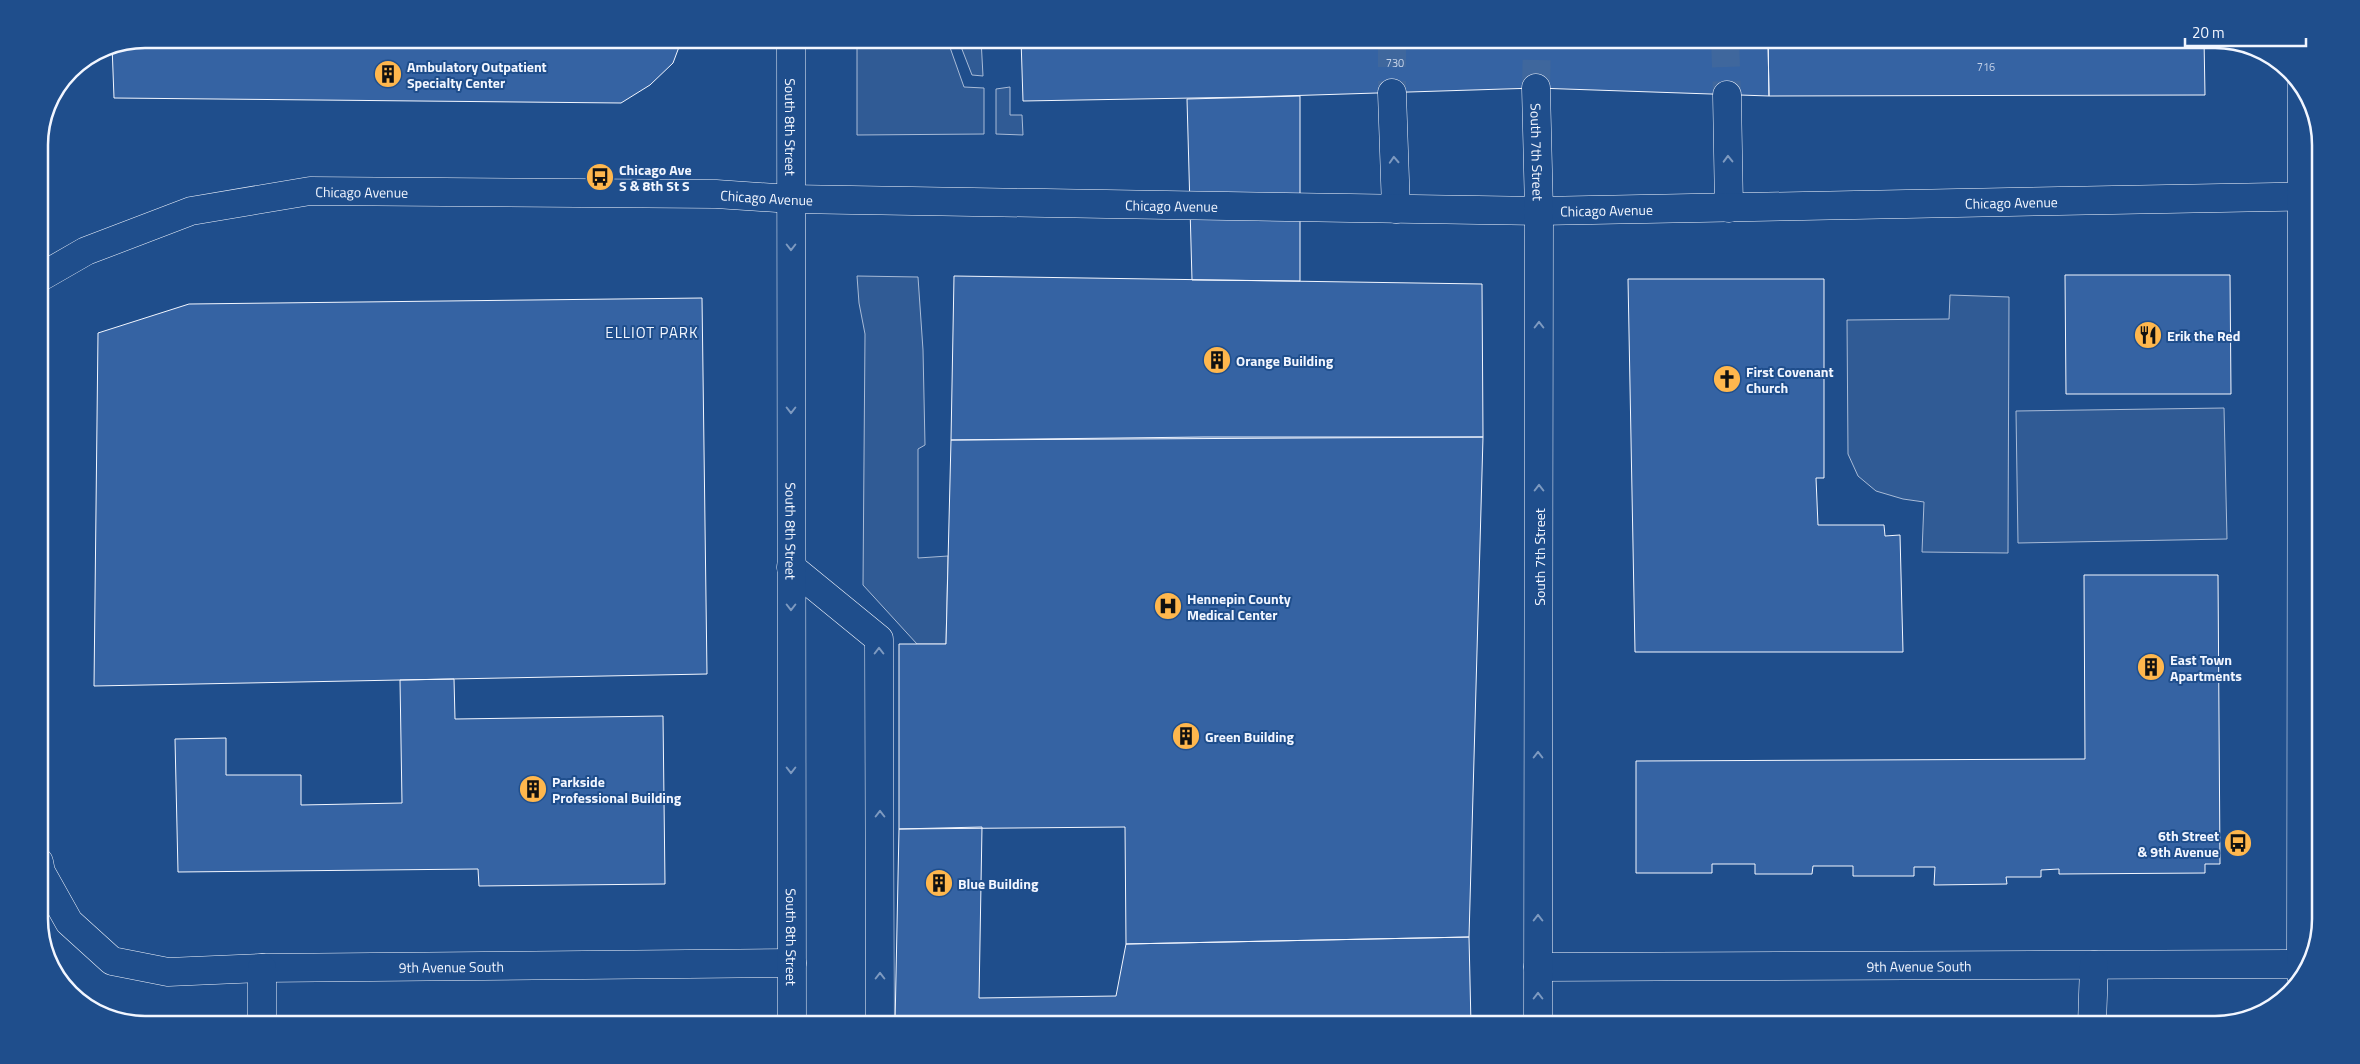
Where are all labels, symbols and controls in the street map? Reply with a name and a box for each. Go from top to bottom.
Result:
scale bar [2185,15,2306,47]
text: 20 m [2192,21,2225,44]
house number: 730 [1386,55,1404,71]
place label: Ambulatory Outpatient Specialty Center [407,56,547,93]
building icon: Ambulatory Outpatient Specialty Center [373,59,403,89]
house number: 716 [1977,59,1995,75]
street label: South 8th Street [781,78,802,176]
street label: South 7th Street [1526,103,1549,201]
one-way arrow [1723,155,1733,162]
one-way arrow [1389,156,1400,164]
place label: Chicago Ave S & 8th St S [619,159,692,196]
bus stop icon: Chicago Ave S & 8th St S [585,162,615,192]
street label: Chicago Avenue [315,181,408,202]
street label: Chicago Avenue [720,184,813,210]
street label: Chicago Avenue [1965,191,2058,213]
street label: Chicago Avenue [1125,194,1218,216]
street label: Chicago Avenue [1560,198,1653,221]
one-way arrow [786,244,796,252]
restaurant icon: Erik the Red [2133,320,2163,350]
district label: ELLIOT PARK [605,321,699,344]
one-way arrow [1534,321,1544,329]
place label: Erik the Red [2167,325,2240,346]
building icon: Orange Building [1202,345,1232,375]
place label: Orange Building [1236,350,1334,371]
place label: First Covenant Church [1746,361,1834,398]
church icon: First Covenant Church [1712,364,1742,394]
one-way arrow [786,406,796,414]
street label: South 8th Street [781,482,802,580]
one-way arrow [1534,484,1544,492]
street label: South 7th Street [1529,508,1550,606]
place label: Hennepin County Medical Center [1187,588,1291,625]
hospital icon: Hennepin County Medical Center [1153,591,1183,621]
one-way arrow [786,604,796,612]
one-way arrow [874,647,884,655]
place label: East Town Apartments [2170,649,2242,686]
building icon: East Town Apartments [2136,652,2166,682]
building icon: Green Building [1171,721,1201,751]
place label: Green Building [1205,726,1295,747]
one-way arrow [1533,751,1543,759]
one-way arrow [786,766,796,774]
place label: Parkside Professional Building [552,771,682,808]
building icon: Parkside Professional Building [518,774,548,804]
one-way arrow [875,810,885,818]
place label: 6th Street & 9th Avenue [2137,825,2219,862]
bus stop icon: 6th Street & 9th Avenue [2223,828,2253,858]
building icon: Blue Building [924,868,954,898]
place label: Blue Building [958,873,1039,894]
street label: South 8th Street [781,888,802,986]
one-way arrow [1533,914,1543,922]
street label: 9th Avenue South [399,955,504,977]
street label: 9th Avenue South [1866,955,1972,976]
one-way arrow [875,972,885,980]
one-way arrow [1533,992,1543,1000]

